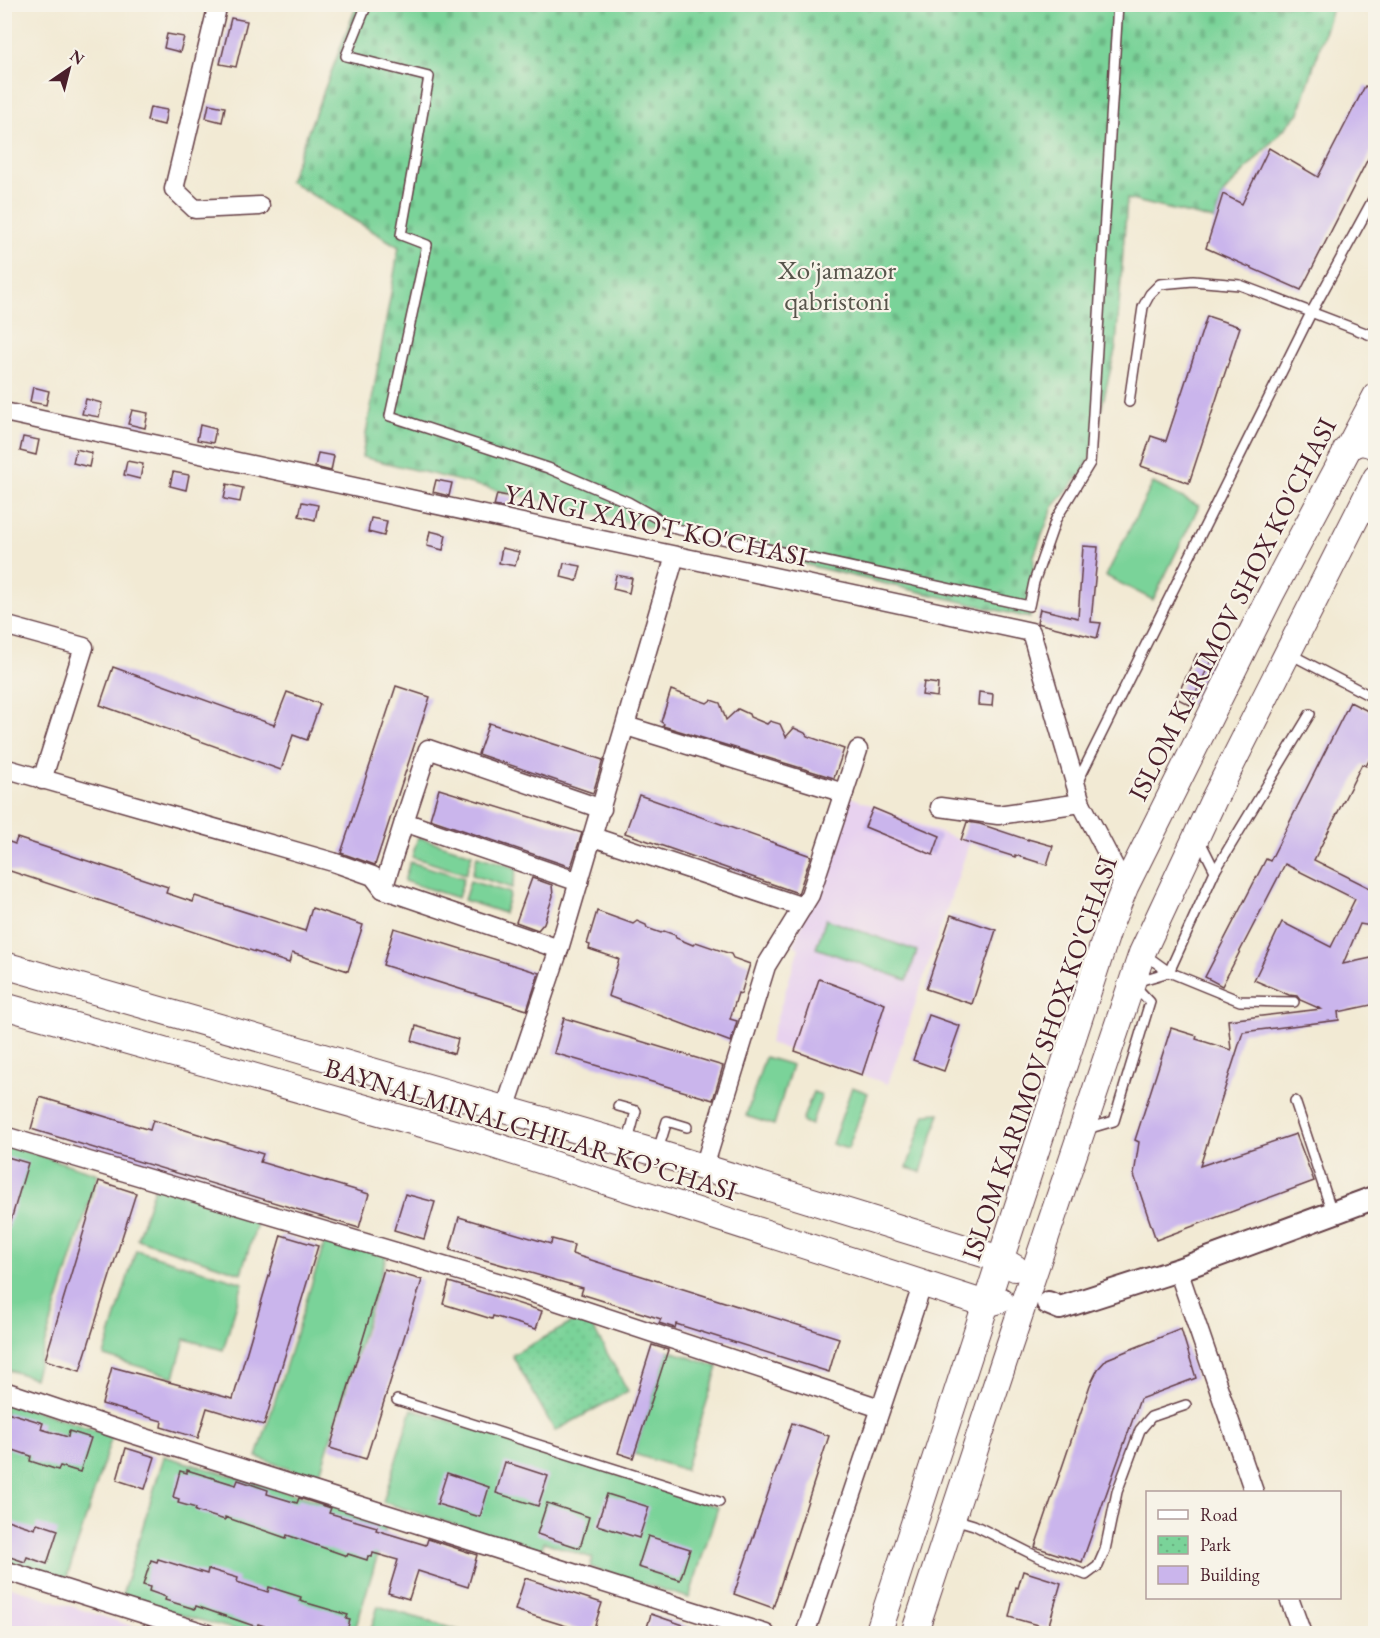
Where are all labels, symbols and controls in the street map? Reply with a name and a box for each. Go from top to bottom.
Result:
north arrow [39,39,99,99]
text: N [66,45,89,69]
park label: Xo'jamazor qabristoni [777,252,896,318]
street label: ISLOM KARIMOV SHOX KO'CHASI [1120,412,1344,806]
street label: YANGI XAYOT KO'CHASI [501,476,811,574]
street label: ISLOM KARIMOV SHOX KO'CHASI [953,851,1125,1265]
street label: BAYNALMINALCHILAR KO’CHASI [320,1049,742,1209]
legend [1146,1491,1341,1599]
text: Road [1200,1503,1239,1526]
text: Park [1200,1533,1231,1556]
text: Building [1200,1563,1260,1586]

